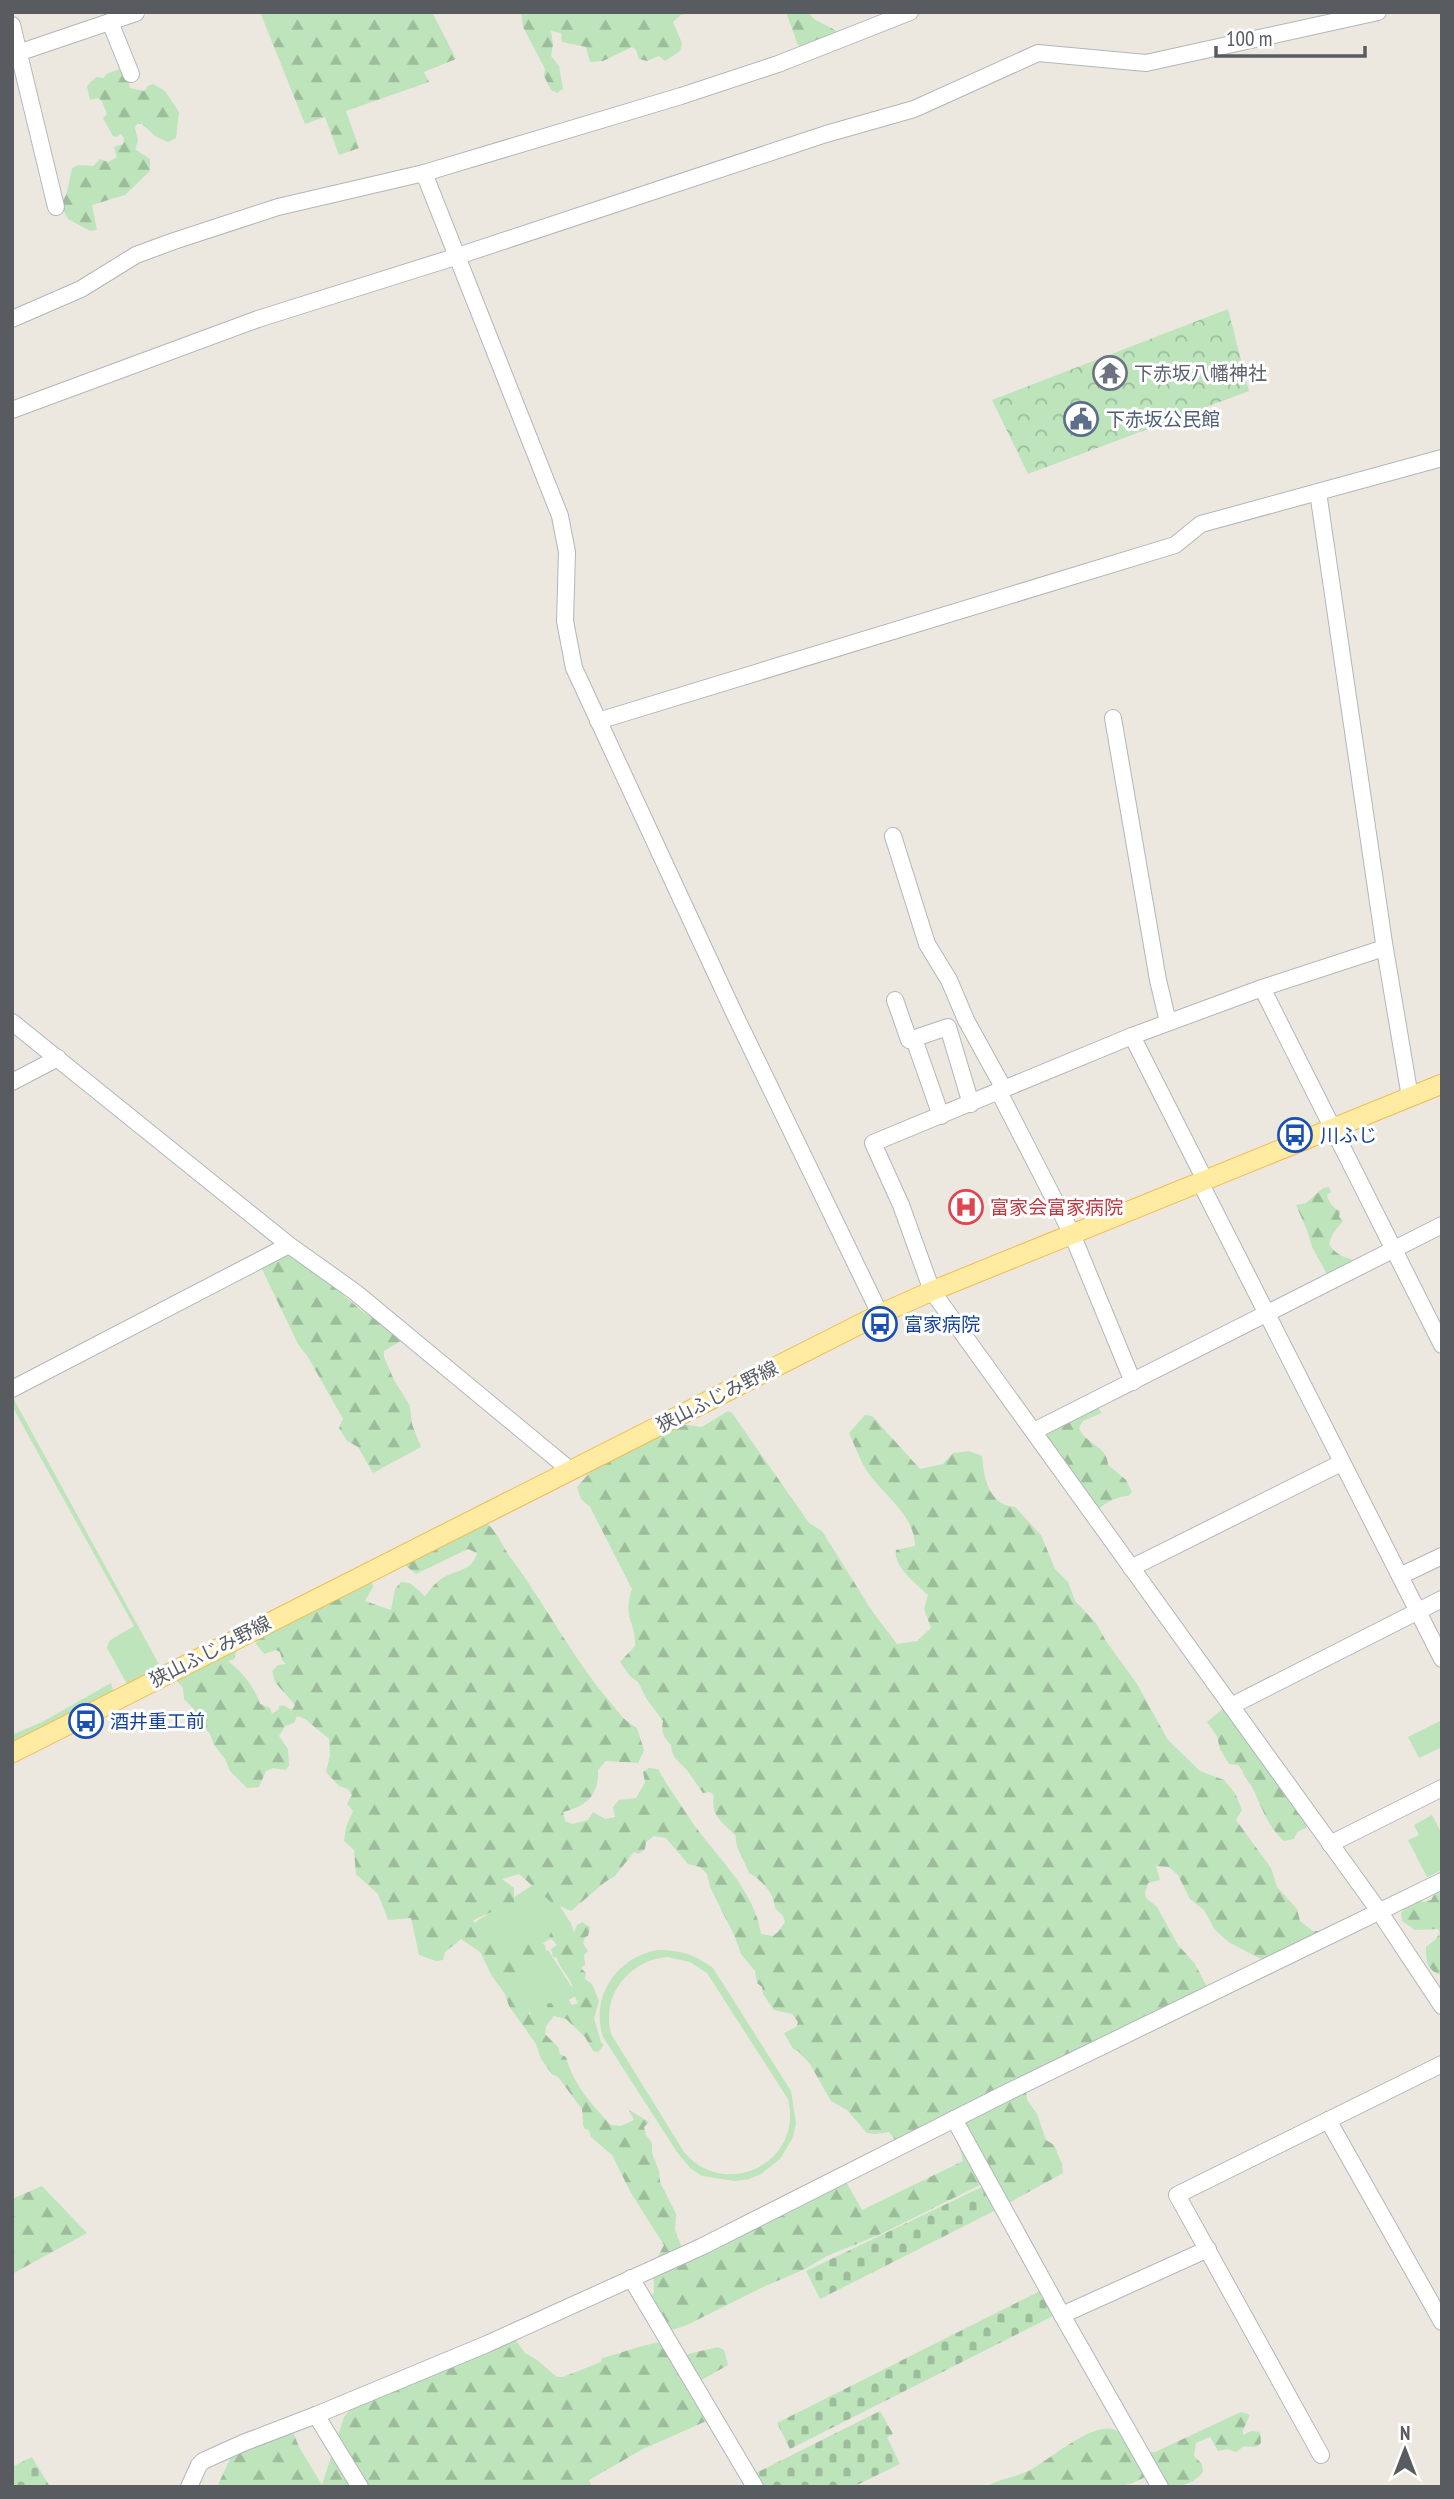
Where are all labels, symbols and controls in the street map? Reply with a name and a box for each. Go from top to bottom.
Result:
scale bar [1216,14,1365,58]
text: 100 m [1226,25,1272,52]
temple icon: 下赤坂八幡神社 [1091,354,1129,392]
place label: 下赤坂八幡神社 [1134,361,1267,385]
public building icon: 下赤坂公民館 [1062,400,1100,438]
place label: 下赤坂公民館 [1106,407,1220,431]
bus stop icon: 川ふじ [1276,1116,1314,1154]
place label: 川ふじ [1320,1123,1377,1147]
hospital icon: 富家会富家病院 [947,1188,985,1226]
place label: 富家会富家病院 [990,1195,1123,1219]
bus stop icon: 富家病院 [861,1305,899,1343]
place label: 富家病院 [904,1312,980,1336]
street label: 狭山ふじみ野線 [652,1355,782,1437]
street label: 狭山ふじみ野線 [145,1610,275,1692]
bus stop icon: 酒井重工前 [67,1702,105,1740]
place label: 酒井重工前 [110,1709,205,1733]
north arrow [1370,2415,1440,2485]
text: N [1400,2421,1410,2445]

